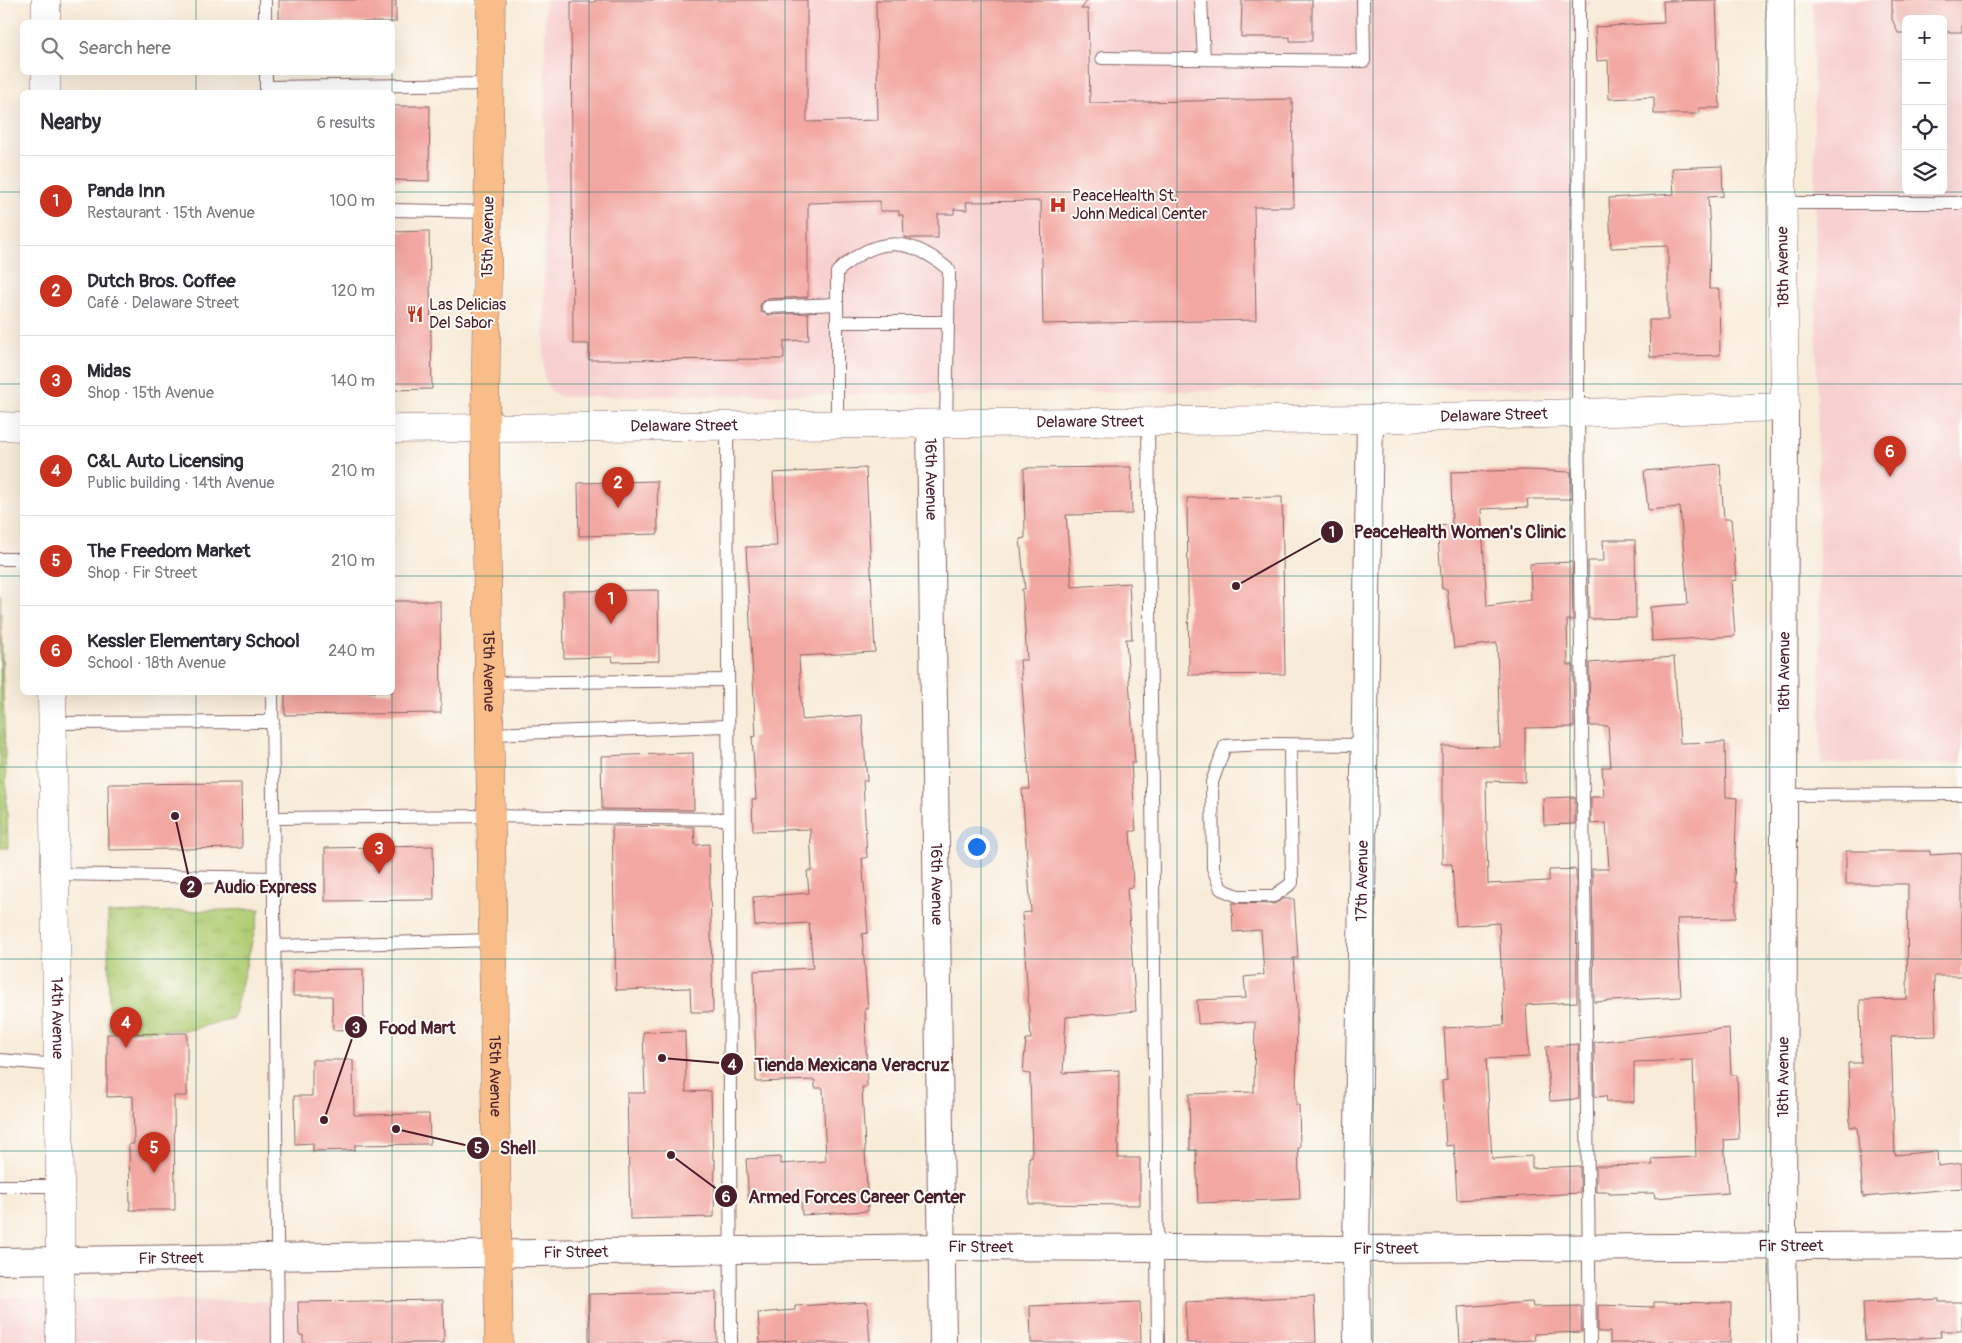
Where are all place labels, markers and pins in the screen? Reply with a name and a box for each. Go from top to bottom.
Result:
place label: PeaceHealth St. John Medical Center [1072,186,1208,224]
hospital icon: PeaceHealth St. John Medical Center [1048,195,1068,215]
place label: Las Delicias Del Sabor [429,295,506,333]
restaurant icon: Las Delicias Del Sabor [405,304,425,324]
pin: 6 [1874,436,1906,477]
pin: 2 [602,467,634,508]
callout: PeaceHealth Women's Clinic [1319,515,1577,548]
pin: 1 [595,583,627,624]
pin: 3 [363,833,395,874]
callout: Audio Express [179,870,327,903]
pin: 4 [110,1007,142,1048]
callout: Food Mart [344,1011,466,1044]
callout: Tienda Mexicana Veracruz [719,1048,959,1081]
pin: 5 [138,1132,170,1173]
callout: Shell [465,1132,547,1165]
callout: Armed Forces Career Center [713,1180,976,1213]

